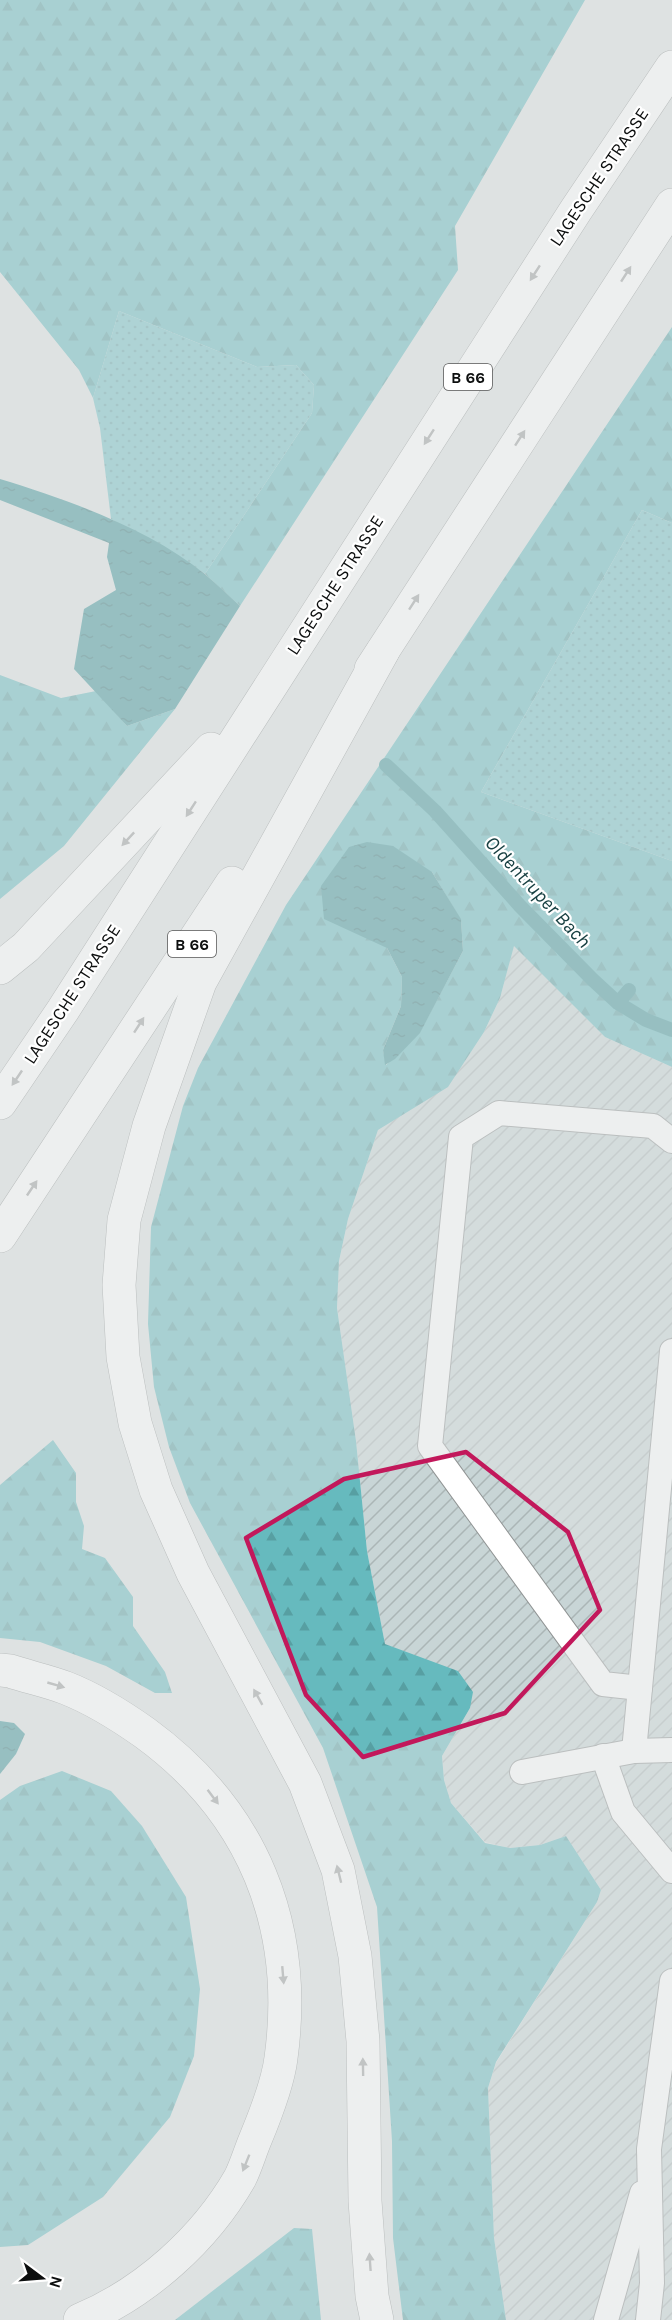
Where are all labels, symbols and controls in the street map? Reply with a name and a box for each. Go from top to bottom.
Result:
street label: LAGESCHE STRASSE [545,104,653,250]
one-way arrow [529,265,541,281]
one-way arrow [620,266,631,282]
road number: B 66 [444,364,492,390]
one-way arrow [424,429,435,446]
one-way arrow [514,430,525,446]
street label: LAGESCHE STRASSE [282,511,388,659]
one-way arrow [409,594,420,610]
one-way arrow [186,801,197,817]
one-way arrow [121,831,135,845]
water label: Oldentruper Bach [480,831,596,953]
street label: LAGESCHE STRASSE [19,920,125,1068]
road number: B 66 [168,931,216,957]
one-way arrow [134,1016,145,1033]
one-way arrow [12,1070,23,1086]
one-way arrow [27,1179,38,1196]
one-way arrow [48,1681,66,1690]
one-way arrow [253,1689,263,1706]
one-way arrow [207,1789,219,1804]
one-way arrow [333,1865,343,1884]
one-way arrow [278,1965,288,1984]
one-way arrow [358,2058,368,2077]
one-way arrow [241,2155,251,2173]
north arrow [12,2248,72,2308]
one-way arrow [365,2253,374,2272]
text: N [45,2274,67,2290]

